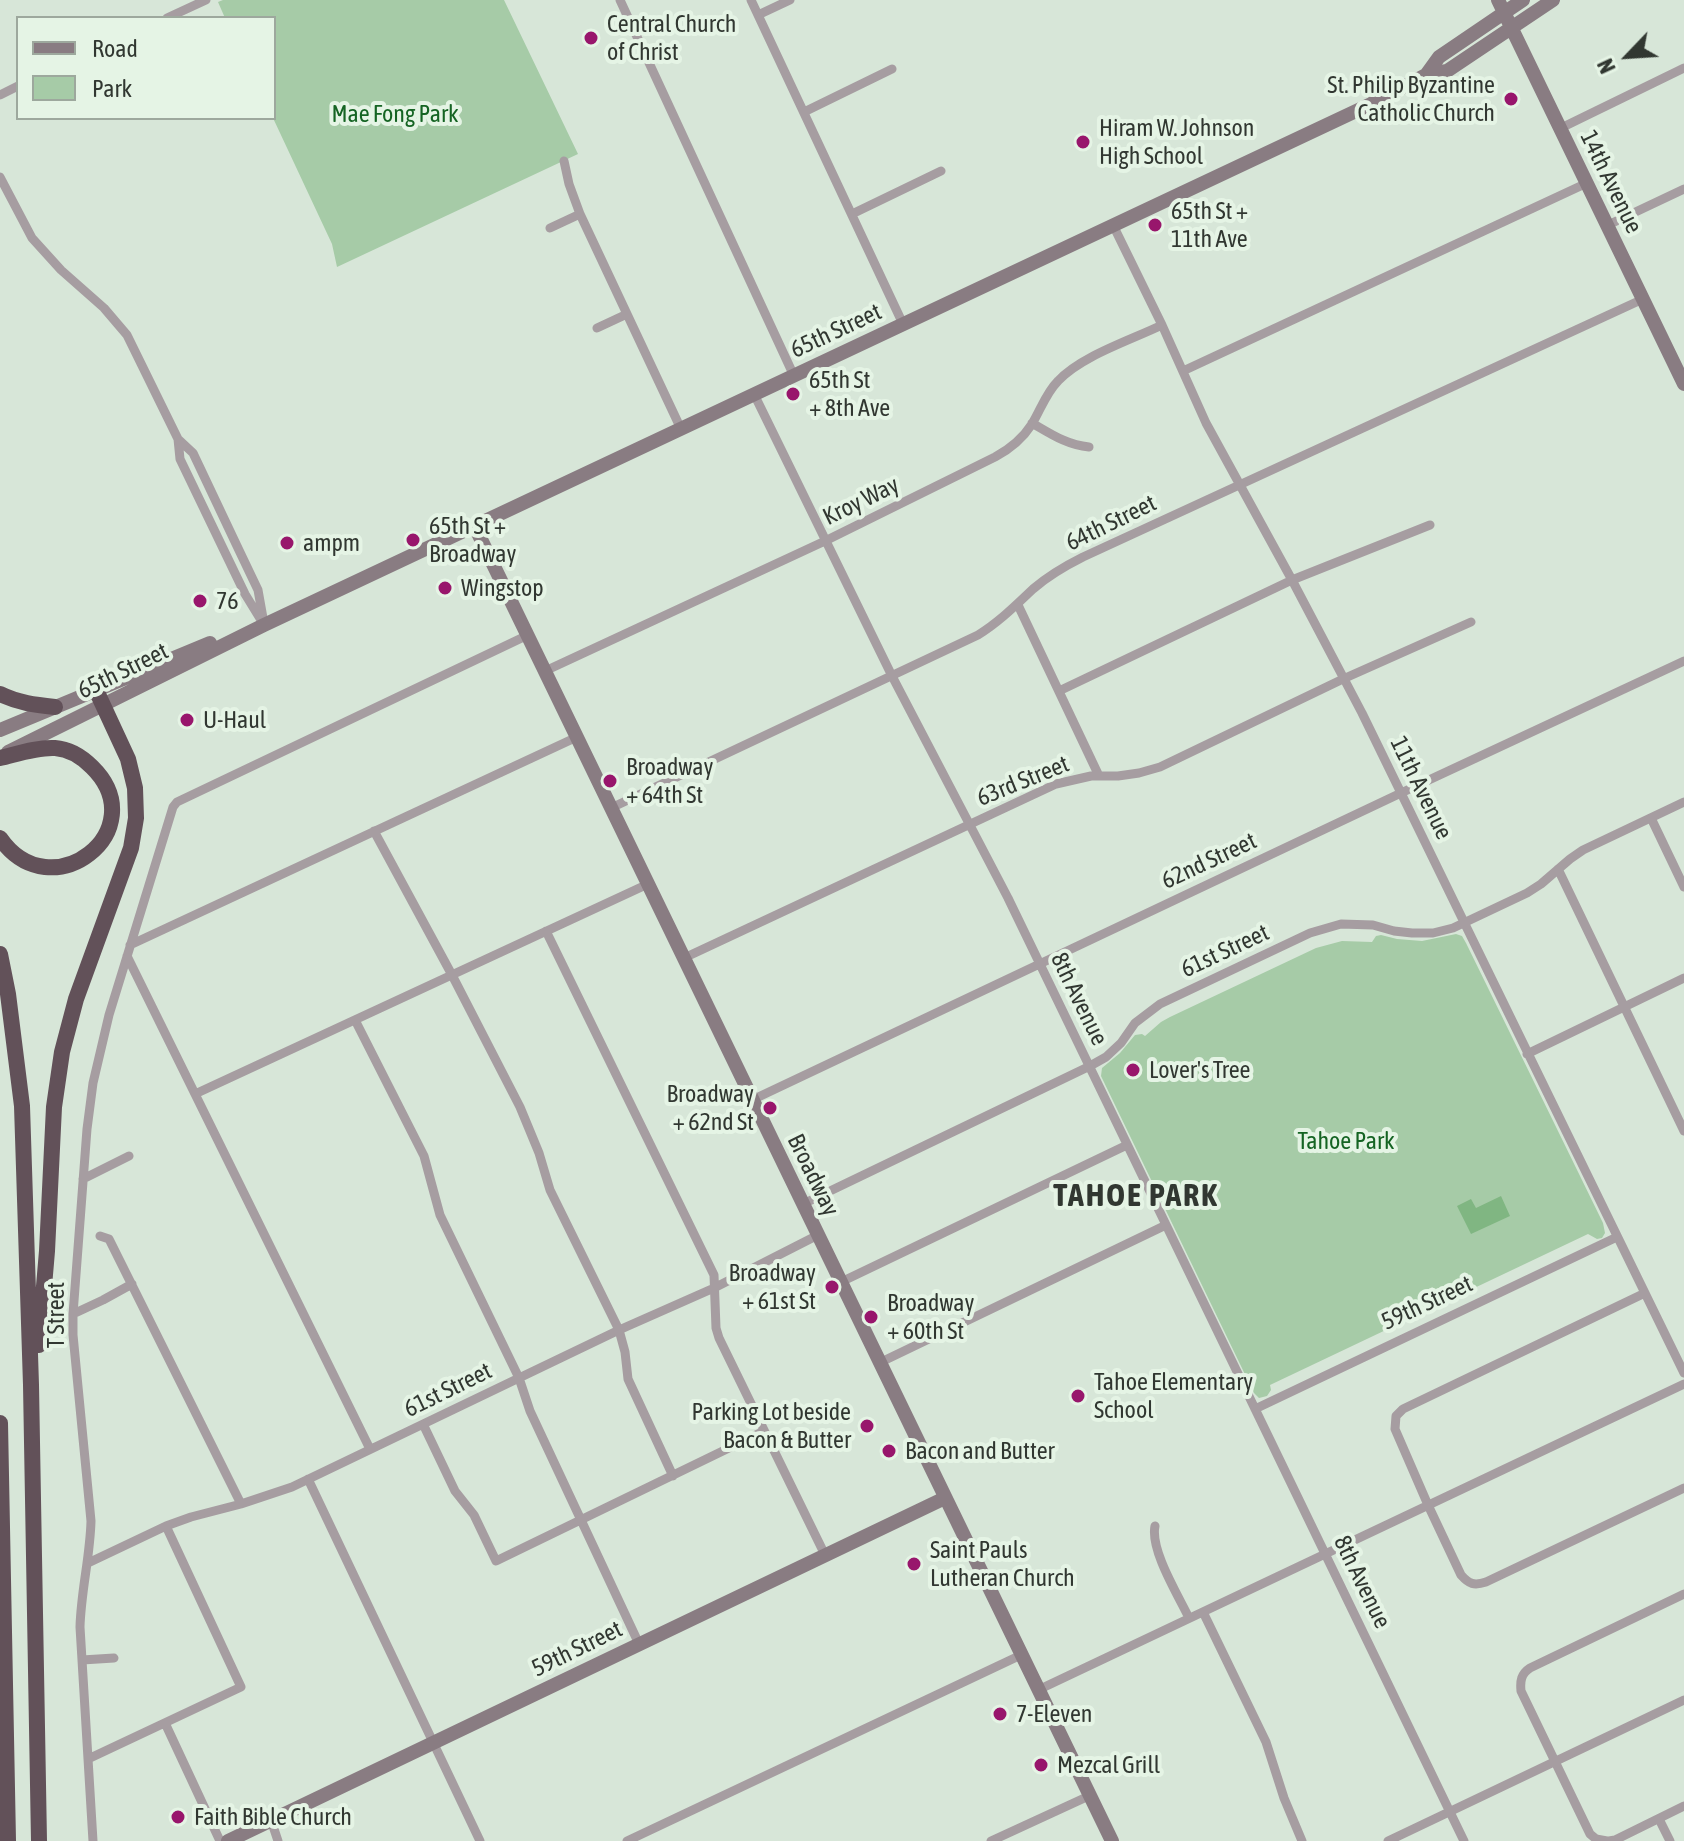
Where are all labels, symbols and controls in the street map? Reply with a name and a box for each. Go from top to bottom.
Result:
place label: Central Church of Christ [607,10,736,66]
legend [16,16,276,120]
north arrow [1588,16,1668,96]
marker: Central Church of Christ [582,29,600,47]
text: Road [92,35,138,62]
text: N [1592,55,1621,78]
place label: St. Philip Byzantine Catholic Church [1327,71,1495,127]
text: Park [92,75,132,102]
marker: St. Philip Byzantine Catholic Church [1502,90,1520,108]
park label: Mae Fong Park [331,100,459,128]
place label: Hiram W. Johnson High School [1099,114,1254,170]
street label: 14th Avenue [1574,126,1648,238]
marker: Hiram W. Johnson High School [1074,133,1092,151]
place label: 65th St + 11th Ave [1171,197,1248,253]
marker: 65th St + 11th Ave [1146,216,1164,234]
street label: 65th Street [786,297,886,365]
place label: 65th St + 8th Ave [809,366,890,422]
marker: 65th St + 8th Ave [784,385,802,403]
street label: Kroy Way [818,470,904,532]
street label: 64th Street [1061,489,1161,557]
place label: 65th St + Broadway [429,512,516,568]
place label: ampm [303,529,360,557]
marker: 65th St + Broadway [404,531,422,549]
marker: ampm [278,534,296,552]
place label: Wingstop [461,574,544,602]
marker: Wingstop [436,579,454,597]
place label: 76 [216,587,239,615]
marker: 76 [191,592,209,610]
street label: 65th Street [73,637,173,705]
place label: U-Haul [203,706,266,734]
marker: U-Haul [178,711,196,729]
street label: 11th Avenue [1384,732,1458,844]
street label: 63rd Street [973,749,1073,813]
place label: Broadway + 64th St [626,753,713,809]
marker: Broadway + 64th St [601,772,619,790]
street label: 62nd Street [1157,826,1261,896]
street label: 61st Street [1176,918,1274,984]
street label: 8th Avenue [1044,948,1114,1050]
place label: Lover's Tree [1149,1056,1250,1084]
marker: Lover's Tree [1124,1061,1142,1079]
place label: Broadway + 62nd St [667,1080,754,1136]
marker: Broadway + 62nd St [761,1099,779,1117]
park label: Tahoe Park [1297,1127,1395,1155]
street label: Broadway [781,1129,845,1221]
district label: TAHOE PARK [1053,1177,1219,1215]
place label: Broadway + 61st St [729,1259,816,1315]
street label: 59th Street [1377,1269,1477,1337]
marker: Broadway + 61st St [823,1278,841,1296]
street label: T Street [42,1282,70,1348]
place label: Broadway + 60th St [887,1289,974,1345]
marker: Broadway + 60th St [862,1308,880,1326]
street label: 61st Street [399,1356,497,1424]
place label: Tahoe Elementary School [1094,1368,1253,1424]
marker: Tahoe Elementary School [1069,1387,1087,1405]
place label: Parking Lot beside Bacon & Butter [692,1398,851,1454]
marker: Parking Lot beside Bacon & Butter [858,1417,876,1435]
place label: Bacon and Butter [905,1437,1055,1465]
marker: Bacon and Butter [880,1442,898,1460]
street label: 8th Avenue [1327,1531,1397,1633]
place label: Saint Pauls Lutheran Church [930,1536,1075,1592]
marker: Saint Pauls Lutheran Church [905,1555,923,1573]
street label: 59th Street [527,1615,627,1683]
place label: 7-Eleven [1016,1700,1092,1728]
marker: 7-Eleven [991,1705,1009,1723]
place label: Mezcal Grill [1057,1751,1160,1779]
marker: Mezcal Grill [1032,1756,1050,1774]
place label: Faith Bible Church [194,1803,352,1831]
marker: Faith Bible Church [169,1808,187,1826]

